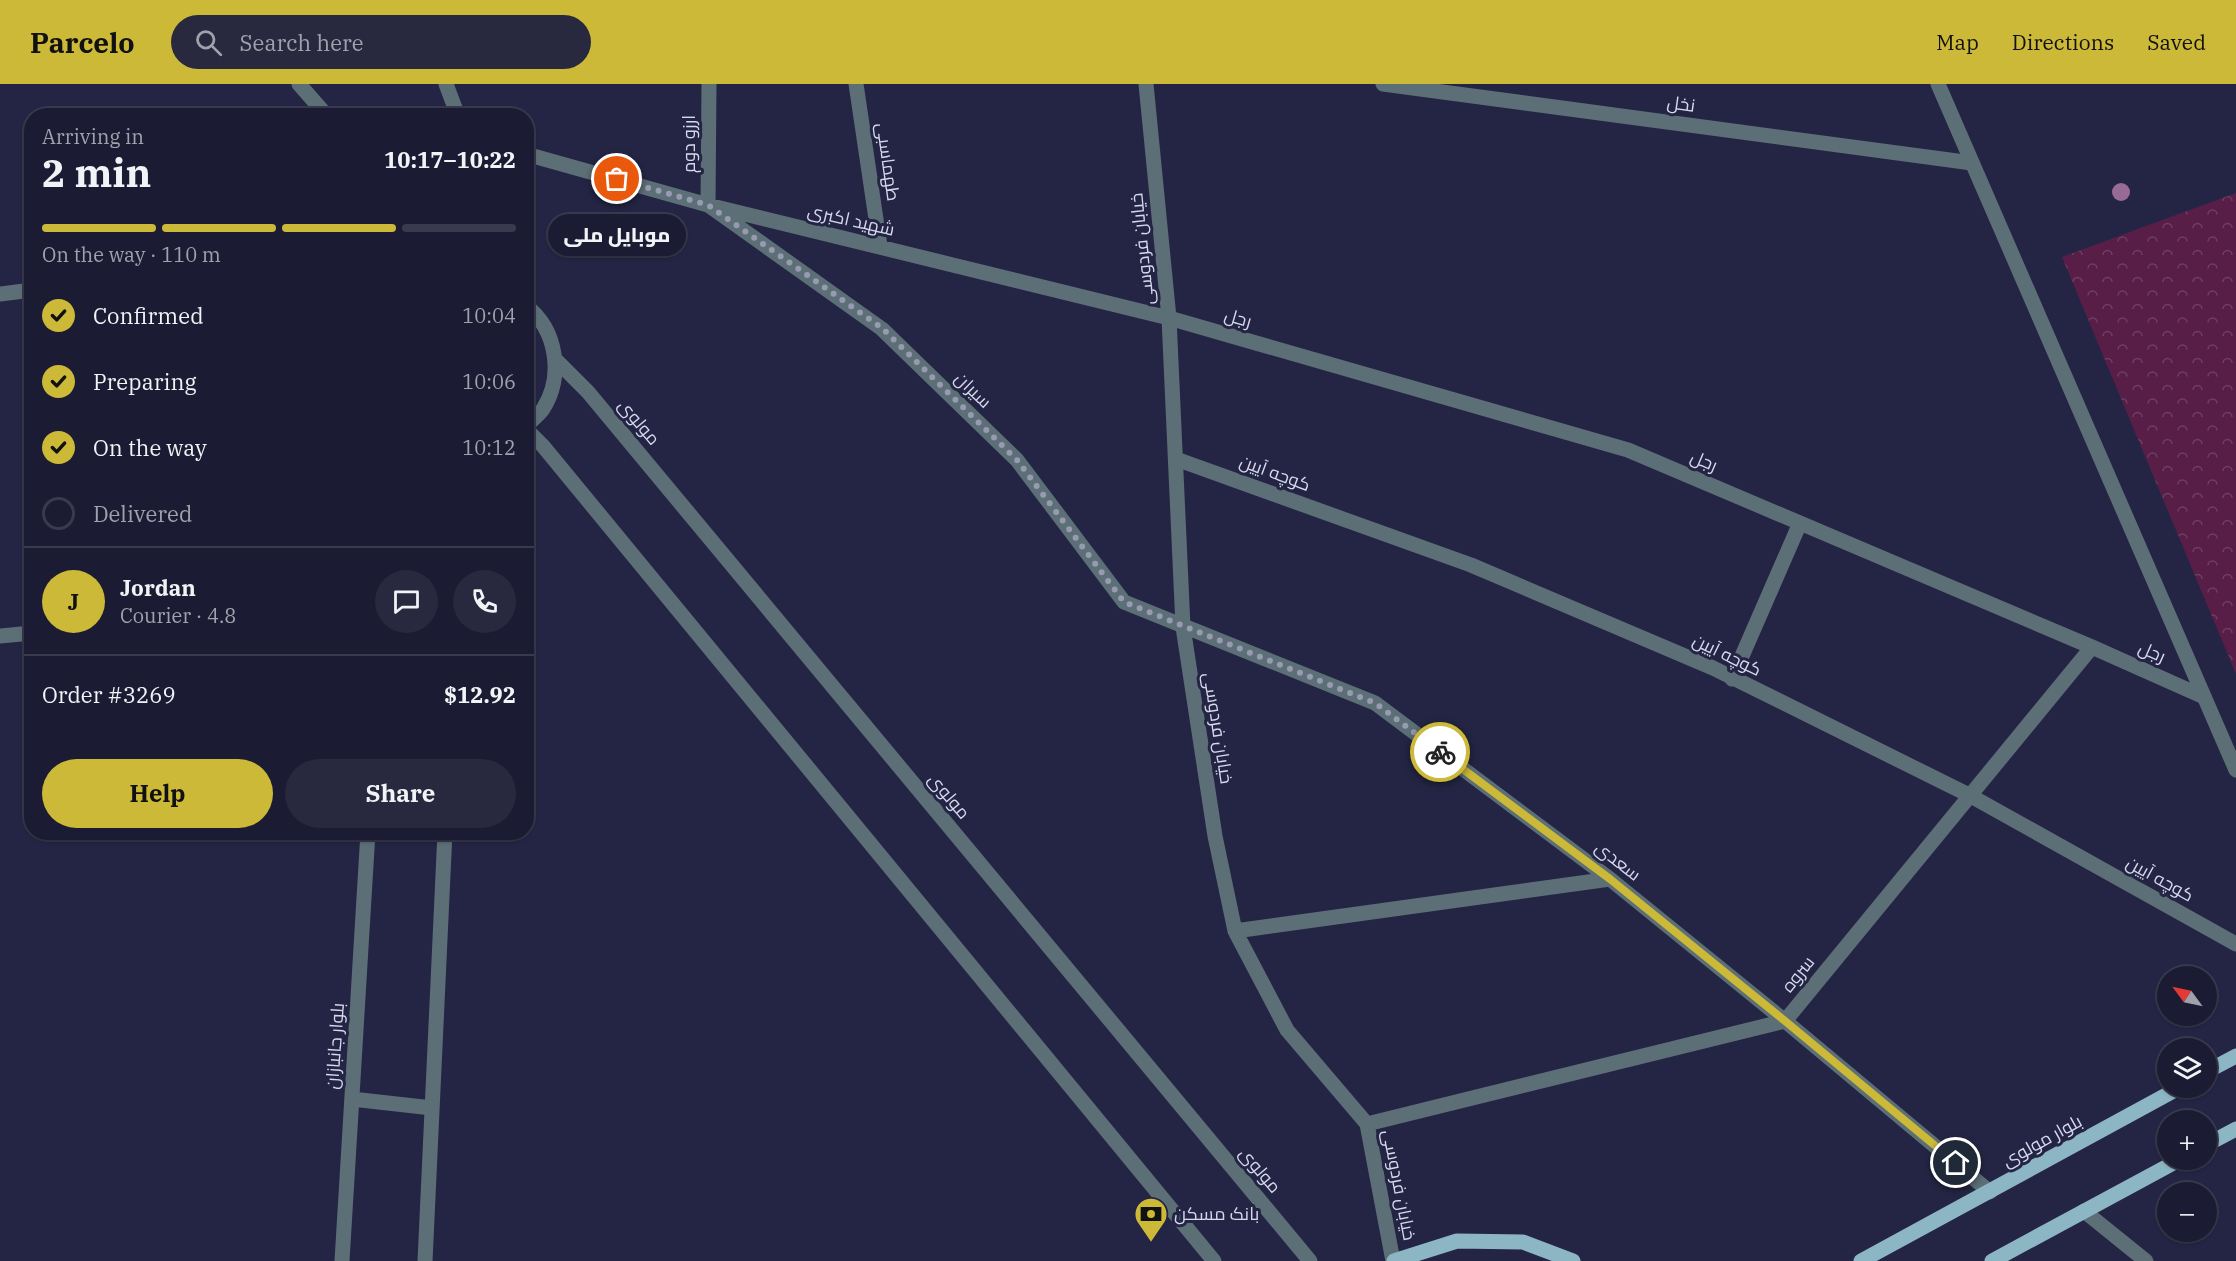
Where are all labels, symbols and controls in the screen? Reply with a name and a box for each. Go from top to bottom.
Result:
search box [171,15,591,69]
text: Parcelo [30,24,135,61]
icon: search [192,26,225,59]
text: Search here [240,28,364,57]
text: Map [1936,28,1979,56]
text: Directions [2012,28,2114,56]
text: Saved [2147,28,2206,56]
street label: نخل [1665,90,1697,117]
street label: ارزو دوم [677,115,701,173]
street label: طهماسبی [872,121,905,203]
text: Arriving in [42,123,144,150]
text: 10:17–10:22 [384,145,516,174]
text: 2 min [42,147,151,198]
pin [591,153,642,204]
icon: bag [600,162,633,195]
street label: خیابان فردوسی [1124,192,1159,306]
street label: شهید اکبری [805,198,897,241]
callout: موبایل ملی [548,215,686,257]
text: موبایل ملی [564,221,670,248]
text: On the way · 110 m [42,241,221,268]
icon: check [42,299,75,332]
text: Confirmed [93,301,204,330]
text: 10:04 [462,302,516,329]
street label: رجل [1222,303,1254,332]
icon: check [42,365,75,398]
text: Preparing [93,367,197,396]
street label: سیران [950,367,997,413]
text: 10:06 [462,368,516,395]
street label: مولوی [613,394,665,450]
icon: check [42,431,75,464]
text: On the way [93,433,207,462]
text: 10:12 [462,434,516,461]
street label: رجل [1687,445,1721,476]
street label: کوچه آیین [1236,449,1314,497]
text: Delivered [93,499,192,528]
button: chat [375,570,438,633]
button: phone [453,570,516,633]
text: Jordan [120,573,196,602]
text: J [68,587,79,616]
text: Courier · 4.8 [120,602,236,629]
street label: کوچه آیین [1689,628,1765,682]
street label: رجل [2135,635,2169,668]
street label: خیابان فردوسی [1198,671,1239,785]
text: Order #3269 [42,680,176,709]
text: $12.92 [444,680,516,709]
courier [1410,722,1470,782]
icon: bike [1424,736,1457,769]
button: Help [42,759,273,828]
button: Share [285,759,516,828]
street label: مولوی [923,768,975,824]
street label: سعدی [1591,836,1646,886]
street label: کوچه آیین [2122,851,2198,907]
street label: سروه [1776,951,1819,997]
north arrow [2157,966,2217,1026]
map controls [2157,966,2217,1242]
street label: بلوار جانبازان [320,1002,349,1090]
button: layers [2157,1038,2217,1098]
street label: بلوار مولوی [1998,1109,2086,1172]
button: + [2157,1110,2217,1170]
street label: خیابان فردوسی [1377,1127,1422,1242]
pin [1930,1137,1981,1188]
street label: مولوی [1234,1142,1286,1198]
icon: home [1939,1146,1972,1179]
button: − [2157,1182,2217,1242]
bank icon: بانک مسکن [1133,1196,1169,1243]
place label: بانک مسکن [1174,1202,1259,1225]

